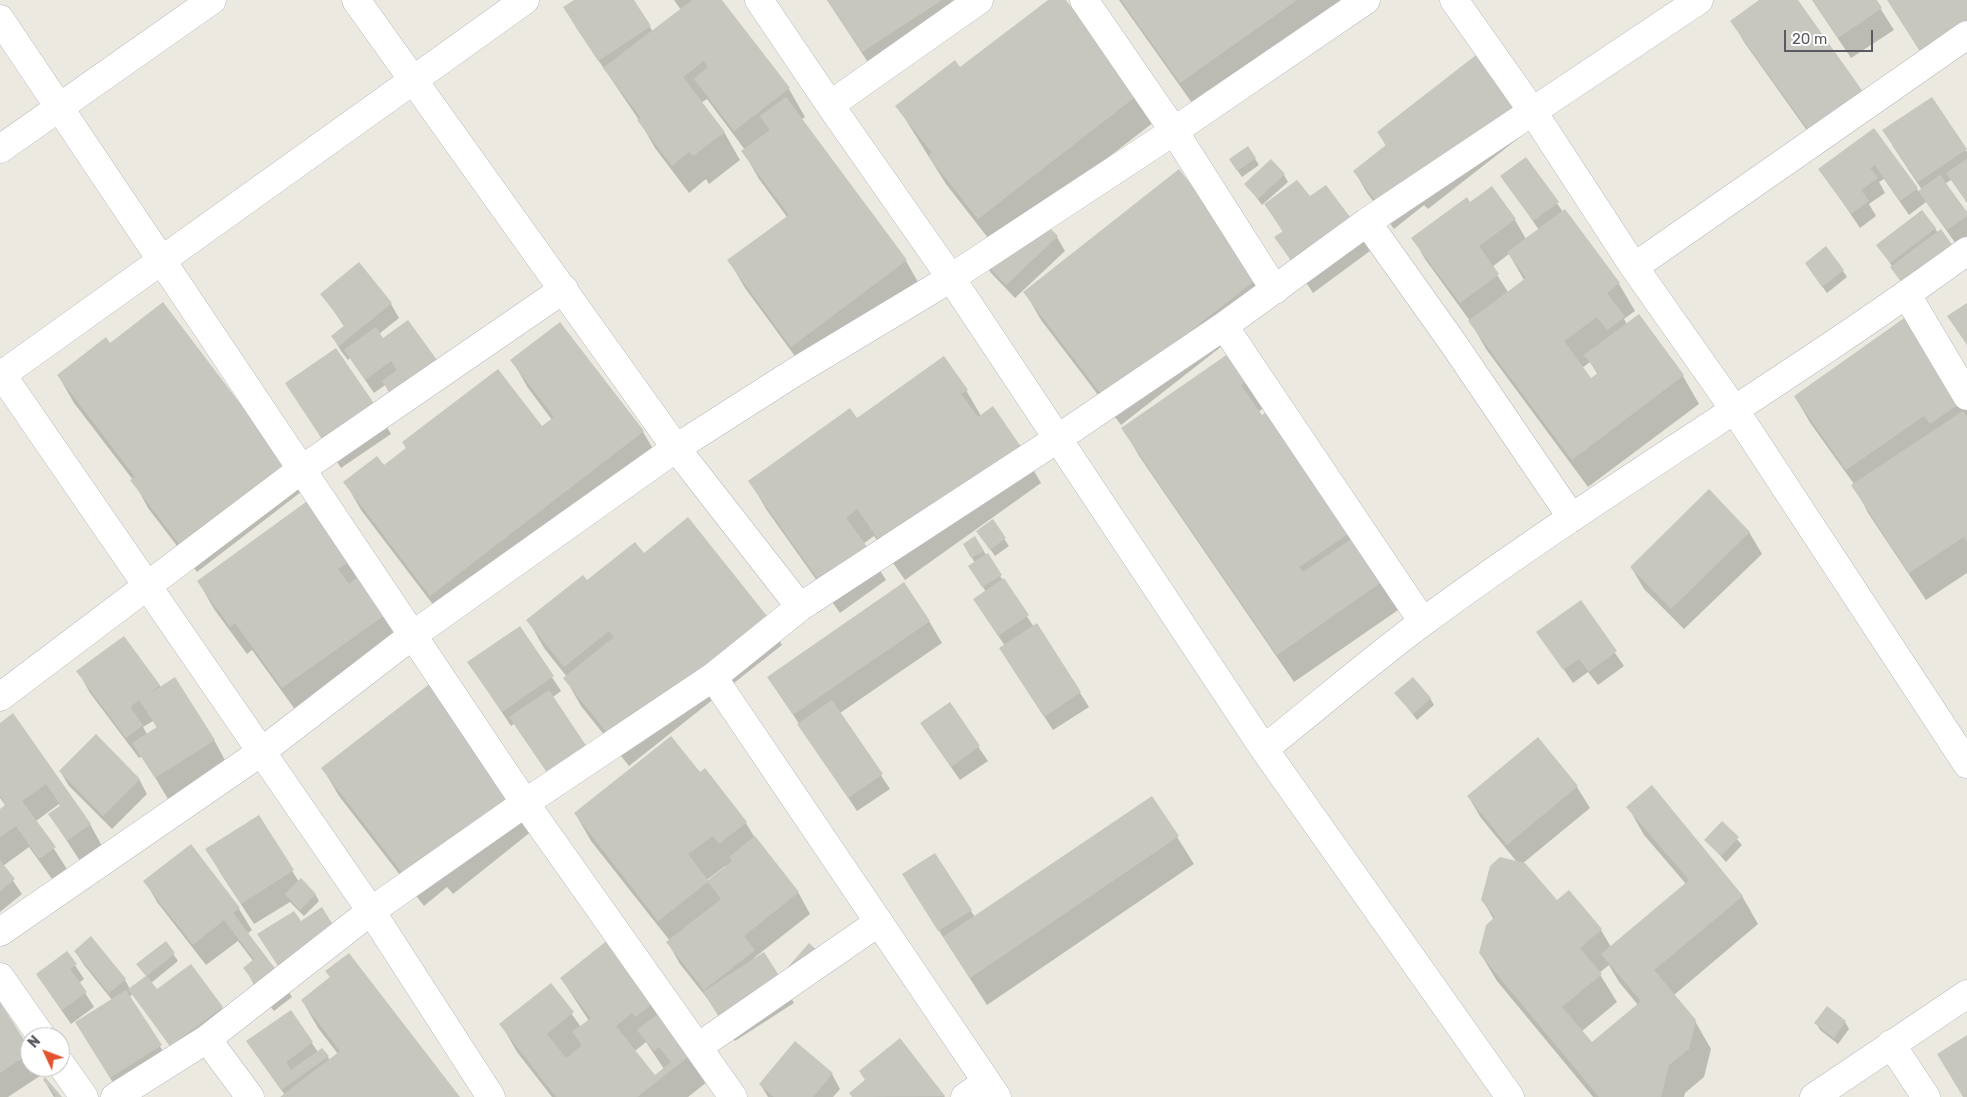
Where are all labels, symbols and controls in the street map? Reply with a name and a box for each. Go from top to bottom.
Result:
scale bar [1787,20,1876,52]
text: 20 m [1792,30,1827,48]
north arrow [20,1027,70,1077]
text: N [25,1033,44,1052]

